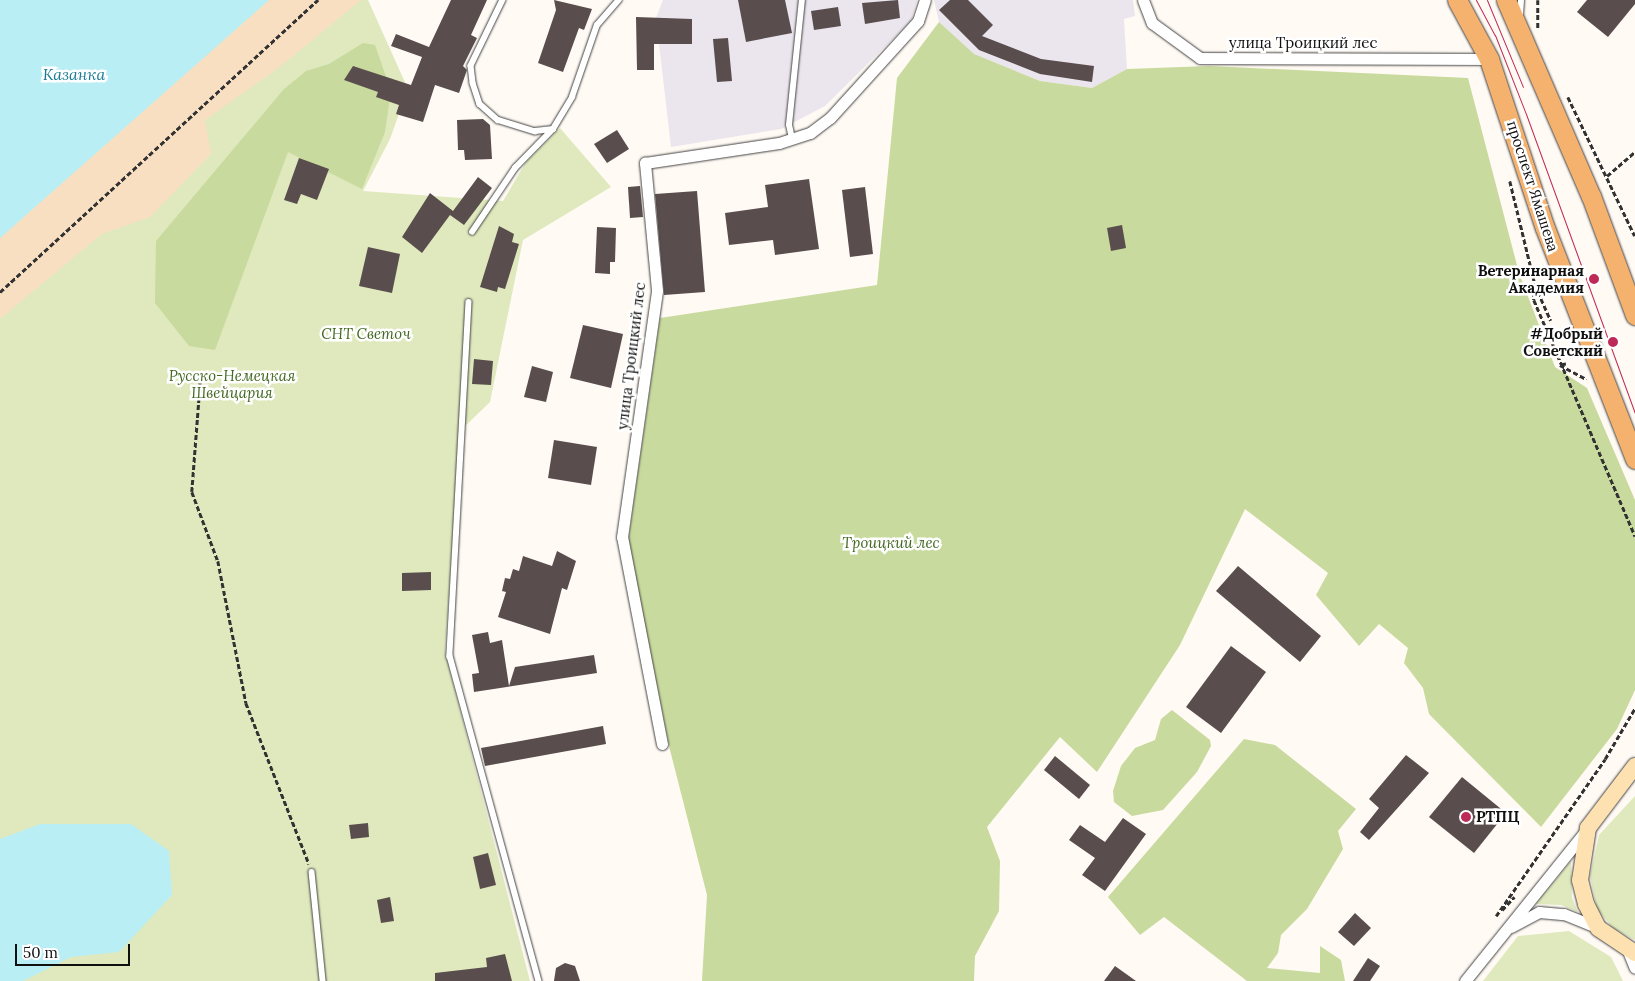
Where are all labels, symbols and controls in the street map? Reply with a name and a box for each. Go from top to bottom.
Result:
street label: улица Троицкий лес [1229,34,1377,52]
water label: Казанка [43,64,105,84]
street label: проспект Ямашева [1503,118,1563,254]
place label: Ветеринарная Академия [1478,261,1584,296]
marker: Ветеринарная Академия [1588,273,1600,285]
street label: улица Троицкий лес [613,281,649,431]
place label: #Добрый Советский [1523,324,1603,359]
park label: СНТ Светоч [321,325,411,343]
marker: #Добрый Советский [1607,336,1619,348]
park label: Русско-Немецкая Швейцария [169,366,295,401]
park label: Троицкий лес [842,534,940,552]
place label: РТПЦ [1476,808,1519,826]
marker: РТПЦ [1460,811,1472,823]
scale bar [18,934,132,966]
text: 50 m [23,943,58,962]

